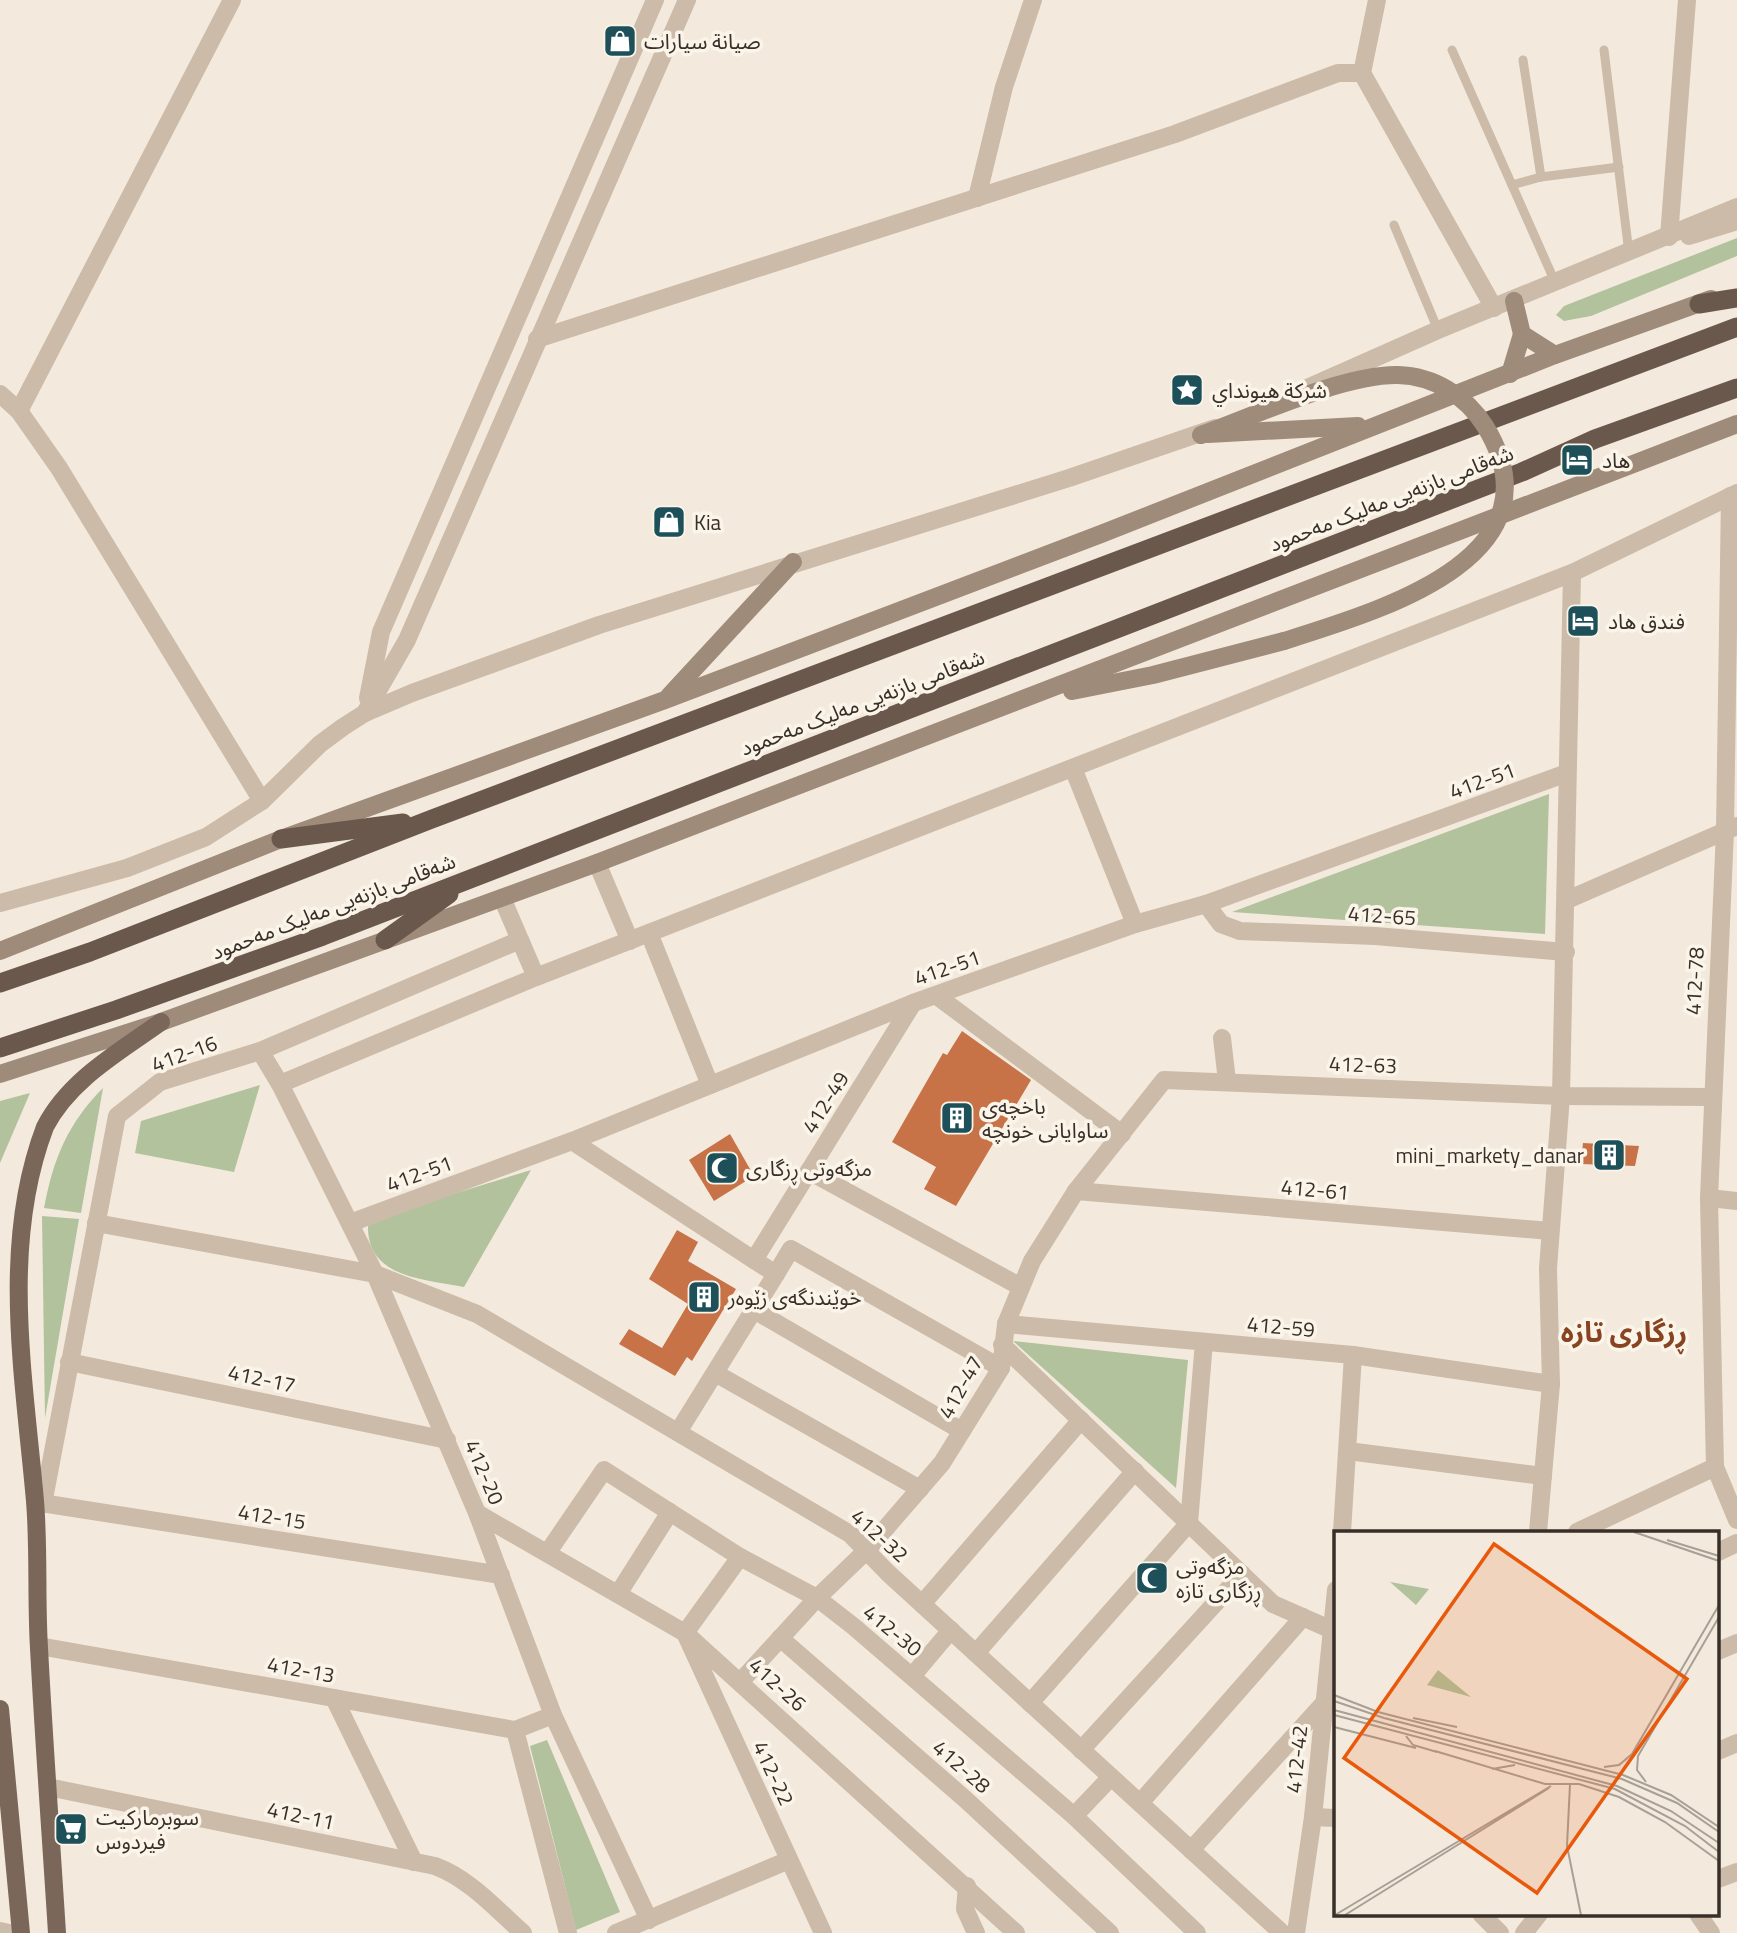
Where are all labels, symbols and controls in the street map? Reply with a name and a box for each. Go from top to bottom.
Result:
shop icon: صيانة سيارات [601,22,639,60]
place label: صيانة سيارات [644,25,761,57]
place icon: شركة هيونداي [1168,371,1206,409]
place label: شركة هيونداي [1212,374,1327,407]
street label: شەقامی بازنەیی مەلیک مەحمود [1264,437,1518,559]
hotel icon: هاد [1558,441,1596,479]
place label: هاد [1602,444,1630,476]
shop icon: Kia [650,503,688,541]
place label: Kia [694,506,722,538]
hotel icon: فندق هاد [1564,602,1602,640]
place label: فندق هاد [1608,605,1685,637]
street label: شەقامی بازنەیی مەلیک مەحمود [735,641,989,763]
street label: 412-51 [1445,753,1519,807]
street label: شەقامی بازنەیی مەلیک مەحمود [206,845,460,967]
street label: 412-65 [1347,897,1417,933]
street label: 412-51 [910,941,984,993]
street label: 412-78 [1676,946,1712,1016]
street label: 412-16 [147,1026,221,1080]
street label: 412-63 [1328,1047,1398,1081]
street label: 412-49 [793,1065,857,1139]
place label: باخچەی ساوایانی خونچە [982,1090,1109,1146]
building icon: باخچەی ساوایانی خونچە [938,1099,976,1137]
building icon: mini_markety_danar [1590,1136,1628,1174]
place label: mini_markety_danar [1396,1139,1584,1171]
street label: 412-51 [382,1146,456,1200]
mosque icon: مزگەوتی ڕزگاری [703,1149,741,1187]
place label: مزگەوتی ڕزگاری [746,1152,872,1186]
street label: 412-61 [1280,1170,1350,1208]
building icon: خوێندنگەی زێوەر [685,1278,723,1316]
place label: خوێندنگەی زێوەر [727,1281,862,1313]
street label: 412-59 [1246,1307,1316,1345]
district label: ڕزگاری تازە [1561,1310,1687,1355]
street label: 412-47 [930,1350,990,1424]
street label: 412-17 [225,1355,299,1401]
street label: 412-20 [457,1434,513,1510]
street label: 412-15 [236,1495,308,1537]
street label: 412-32 [844,1500,916,1570]
inset map [1334,1531,1720,1916]
place label: مزگەوتی ڕزگاری تازە [1176,1550,1261,1608]
mosque icon: مزگەوتی ڕزگاری تازە [1133,1559,1171,1597]
street label: 412-30 [857,1596,929,1664]
street label: 412-13 [265,1647,337,1691]
street label: 412-26 [742,1649,814,1719]
street label: 412-42 [1277,1724,1315,1794]
street label: 412-28 [926,1732,998,1801]
street label: 412-22 [745,1735,803,1811]
street label: 412-11 [264,1792,338,1838]
place label: سوبرمارکیت فیردوس [96,1801,199,1857]
supermarket icon: سوبرمارکیت فیردوس [52,1810,90,1848]

